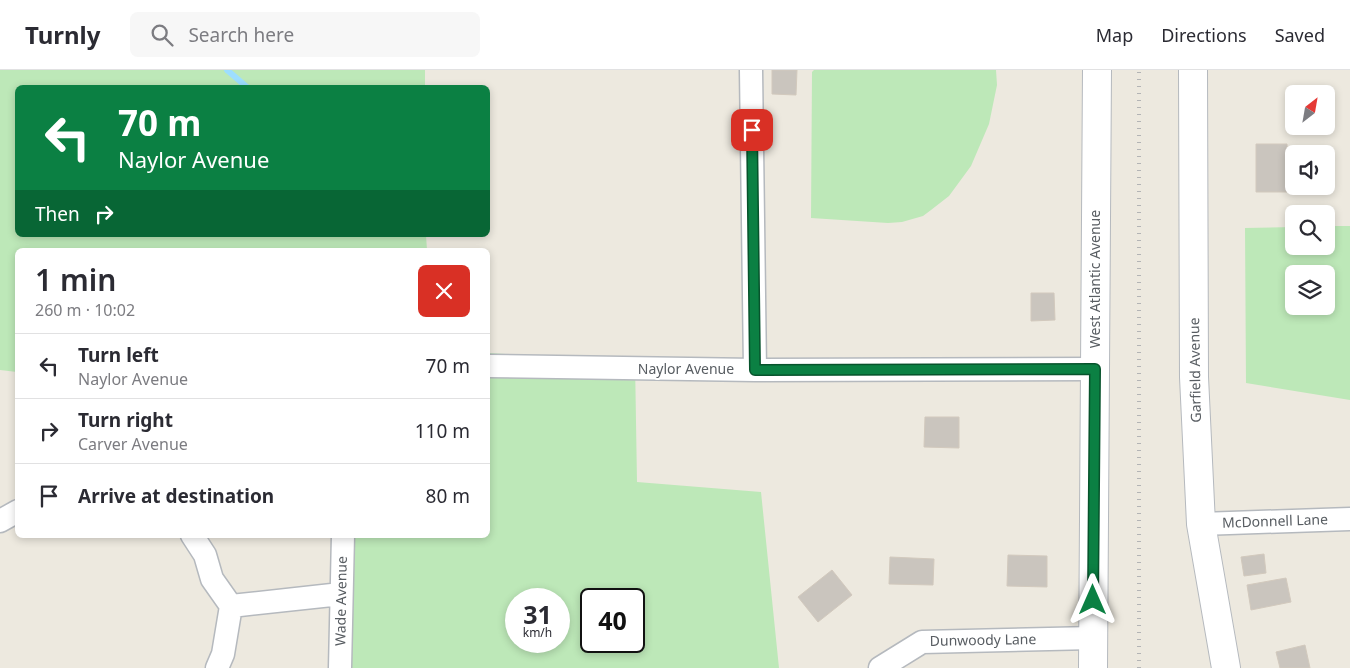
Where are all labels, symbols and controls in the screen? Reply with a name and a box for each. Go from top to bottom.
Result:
search box [130,12,480,57]
text: Turnly [25,18,100,51]
icon: search [148,21,176,49]
text: Search here [188,22,294,48]
text: Map [1096,23,1133,47]
text: Directions [1161,23,1247,47]
text: Saved [1275,23,1325,47]
north arrow [1285,85,1335,135]
map controls [1285,85,1335,315]
text: 70 m [118,99,201,146]
icon: left [35,105,100,170]
pin [731,109,773,151]
icon: arrive [738,116,766,144]
text: Naylor Avenue [118,144,269,174]
button: sound [1285,145,1335,195]
icon: right [90,200,118,228]
text: Then [35,201,80,227]
button: search [1285,205,1335,255]
street label: West Atlantic Avenue [1085,210,1104,348]
text: 1 min [35,259,116,300]
button: close [418,265,470,317]
button: layers [1285,265,1335,315]
text: 260 m · 10:02 [35,299,135,321]
street label: Garfield Avenue [1184,317,1205,423]
text: Turn left [78,342,159,368]
icon: left [35,352,63,380]
text: 70 m [426,353,470,379]
street label: Naylor Avenue [638,359,734,378]
text: Naylor Avenue [78,368,188,390]
text: Turn right [78,407,173,433]
icon: right [35,417,63,445]
text: 110 m [415,418,470,444]
text: Carver Avenue [78,433,188,455]
icon: arrive [35,482,63,510]
text: Arrive at destination [78,483,274,509]
text: 80 m [426,483,470,509]
street label: McDonnell Lane [1222,509,1328,532]
street label: Wade Avenue [330,556,351,646]
position arrow [1066,573,1118,625]
speed limit sign: 40 [580,588,645,653]
text: 31 [523,597,552,631]
text: km/h [523,624,552,641]
street label: Dunwoody Lane [930,629,1037,650]

